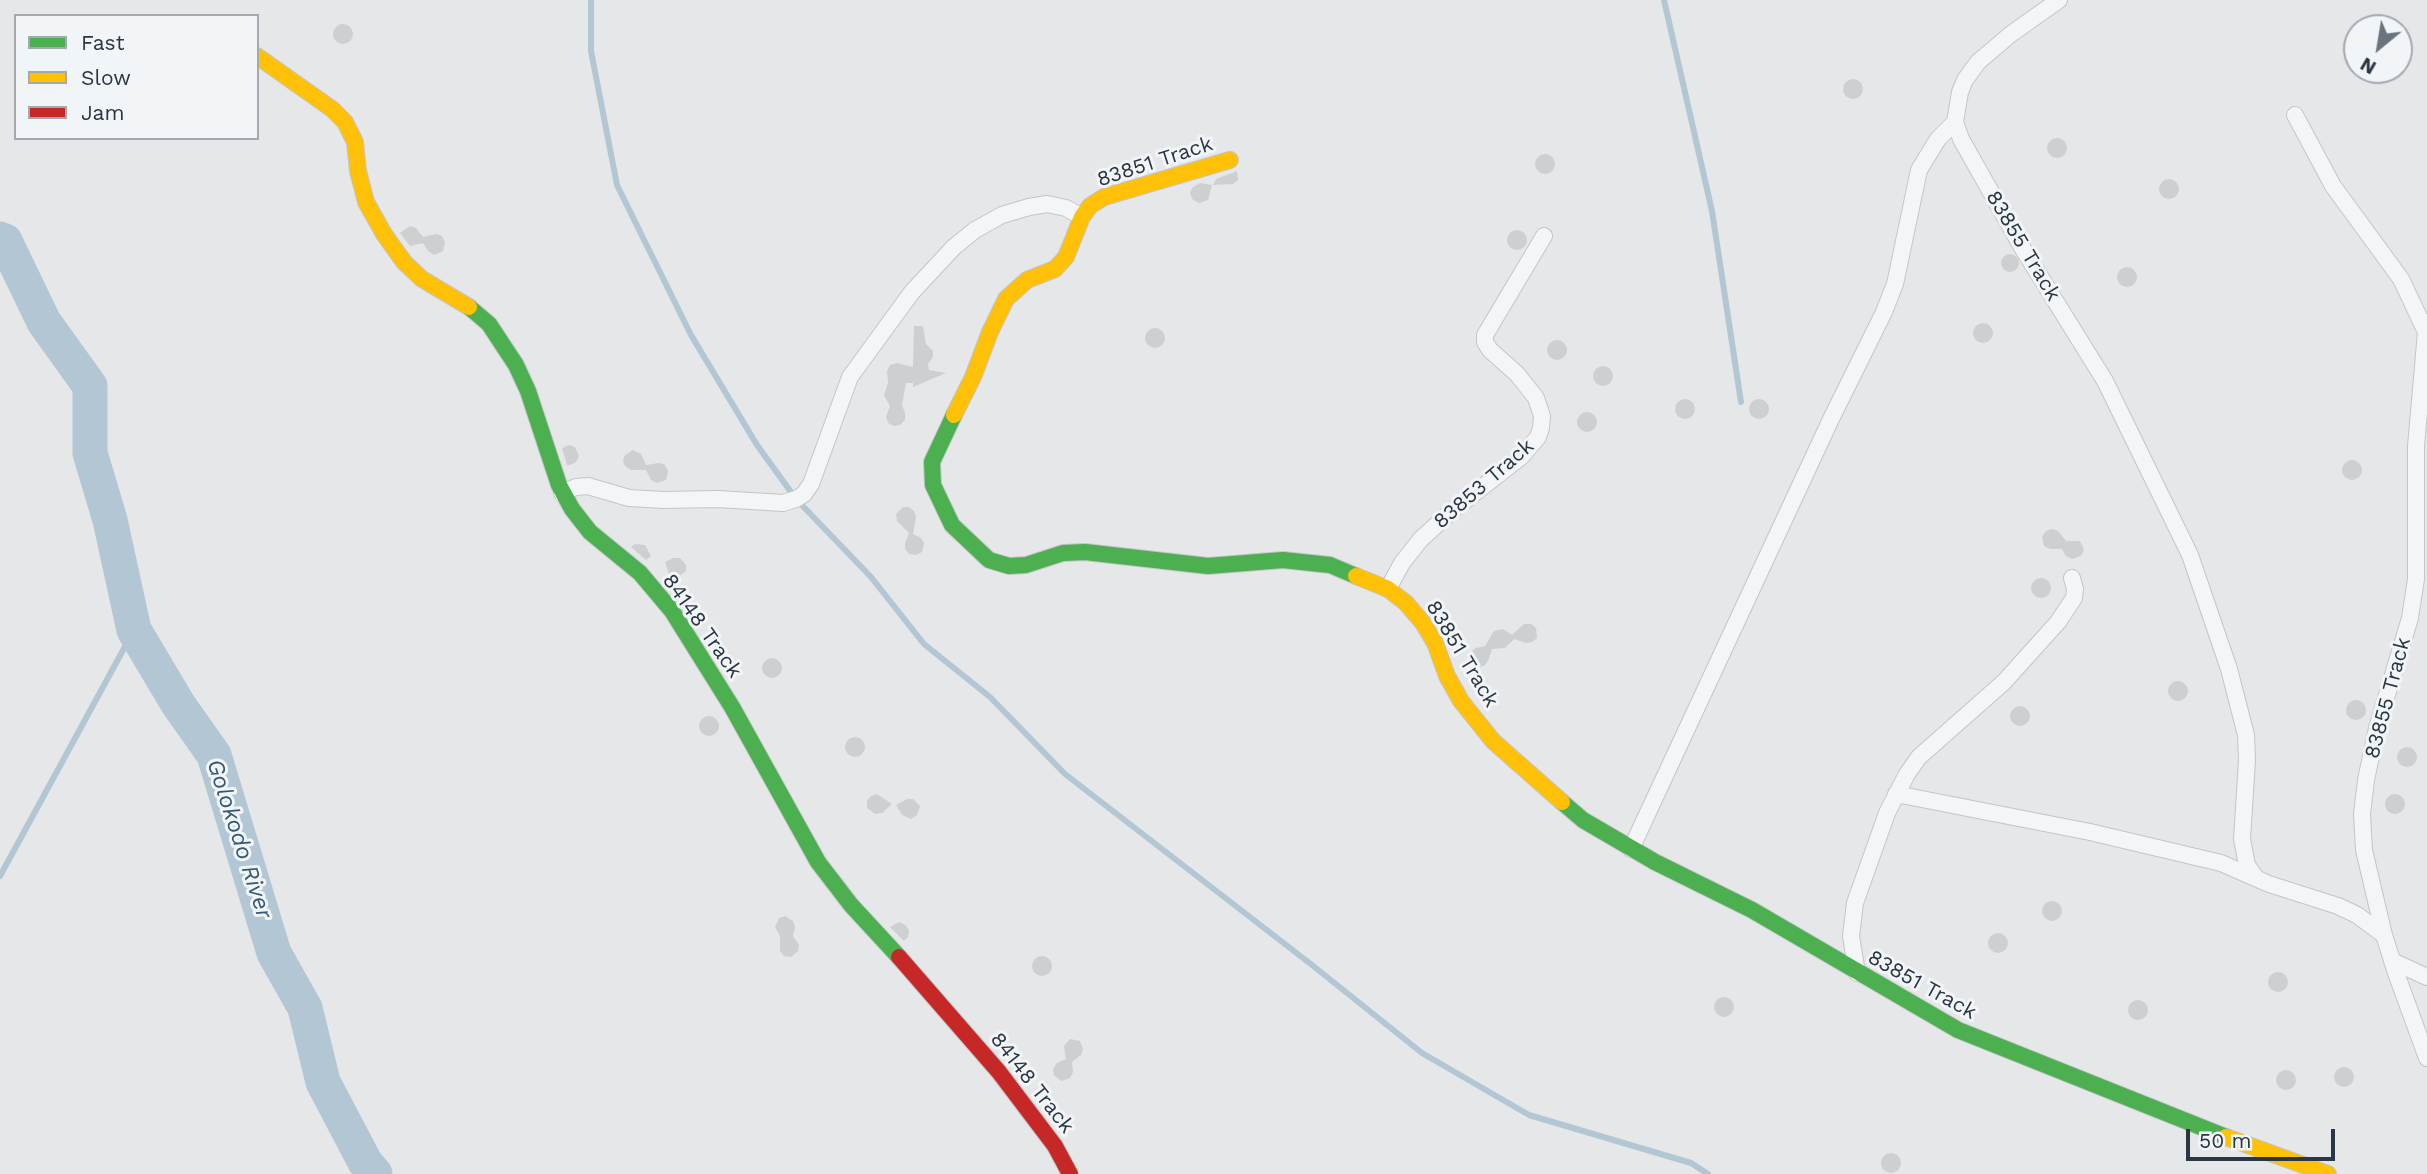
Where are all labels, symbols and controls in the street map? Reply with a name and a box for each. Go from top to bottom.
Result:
legend [14,14,259,140]
north arrow [2343,14,2413,84]
text: Fast [81,30,125,55]
text: N [2356,52,2380,79]
text: Slow [81,65,131,90]
text: Jam [81,100,124,125]
street label: 83851 Track [1094,131,1216,193]
street label: 83855 Track [1980,186,2066,306]
street label: 83853 Track [1429,434,1539,534]
street label: 84148 Track [657,569,747,683]
street label: 83851 Track [1420,596,1504,712]
street label: 83855 Track [2360,635,2416,761]
water label: Golokodo River [200,756,278,922]
street label: 83851 Track [1863,945,1981,1025]
street label: 84148 Track [985,1027,1079,1139]
scale bar [2189,1114,2338,1158]
text: 50 m [2199,1128,2251,1153]

